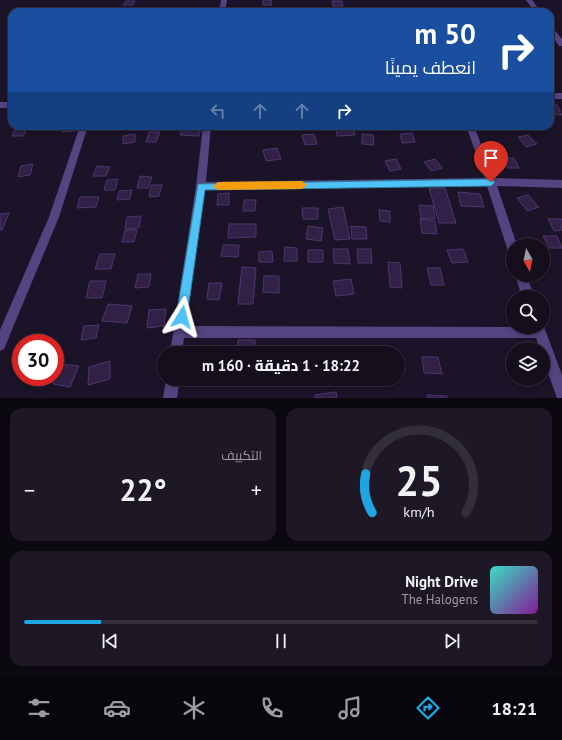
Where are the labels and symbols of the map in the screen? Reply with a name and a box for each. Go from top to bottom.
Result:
pin [474,141,508,182]
north arrow [506,238,550,282]
position arrow [161,296,203,338]
speed limit sign: 30 [12,334,64,386]

